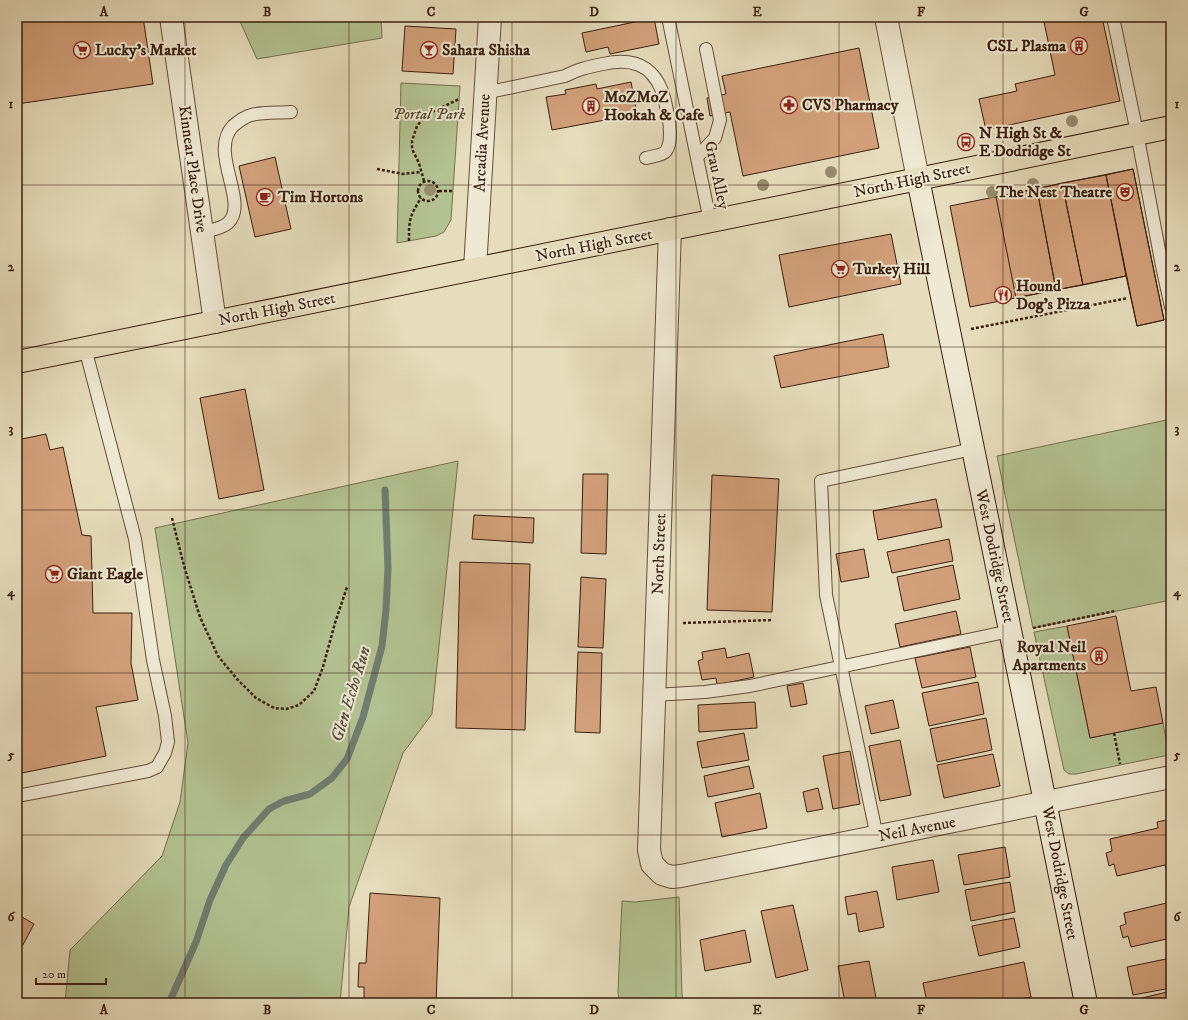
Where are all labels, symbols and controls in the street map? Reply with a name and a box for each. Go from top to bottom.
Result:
text: A [99,4,109,20]
text: B [263,4,271,20]
text: C [427,4,436,20]
text: D [589,4,599,20]
text: E [752,4,762,20]
text: F [917,4,926,20]
text: G [1079,4,1089,20]
place label: CSL Plasma [987,36,1067,56]
building icon: CSL Plasma [1069,36,1089,56]
supermarket icon: Lucky's Market [72,40,92,60]
place label: Lucky's Market [95,40,197,60]
bar icon: Sahara Shisha [419,40,439,60]
place label: Sahara Shisha [442,40,531,60]
place label: MoZMoZ Hookah & Cafe [604,87,704,125]
street label: Arcadia Avenue [469,93,495,193]
pharmacy icon: CVS Pharmacy [779,95,799,115]
place label: CVS Pharmacy [802,95,899,115]
text: 1 [9,96,14,112]
building icon: MoZMoZ Hookah & Cafe [581,96,601,116]
text: 1 [1175,96,1180,112]
street label: Kinnear Place Drive [174,104,212,234]
park label: Portal Park [393,104,466,124]
place label: N High St & E Dodridge St [979,123,1072,161]
bus stop icon: N High St & E Dodridge St [956,132,976,152]
street label: Grau Alley [700,139,734,211]
street label: North High Street [852,158,972,202]
place label: The Nest Theatre [996,182,1112,202]
theatre icon: The Nest Theatre [1115,182,1135,202]
cafe icon: Tim Hortons [255,187,275,207]
place label: Tim Hortons [277,187,364,207]
street label: North High Street [534,224,654,266]
text: 2 [8,259,15,275]
supermarket icon: Turkey Hill [830,259,850,279]
place label: Turkey Hill [852,259,931,279]
text: 2 [1174,259,1181,275]
place label: Hound Dog's Pizza [1016,276,1092,314]
restaurant icon: Hound Dog's Pizza [993,285,1013,305]
street label: North High Street [217,288,337,330]
text: 3 [9,421,14,437]
text: 3 [1175,421,1180,437]
street label: West Dodridge Street [971,486,1019,625]
street label: North Street [648,513,670,595]
supermarket icon: Giant Eagle [44,564,64,584]
place label: Giant Eagle [67,564,144,584]
text: 4 [6,584,15,601]
text: 4 [1172,584,1181,601]
place label: Royal Neil Apartments [1012,637,1087,675]
water label: Glen Echo Run [326,643,376,745]
building icon: Royal Neil Apartments [1089,646,1109,666]
text: 5 [7,747,15,763]
text: 5 [1173,747,1181,763]
street label: West Dodridge Street [1037,803,1083,942]
street label: Neil Avenue [877,812,958,846]
text: 6 [8,909,16,925]
text: 6 [1174,909,1182,925]
scale bar [36,960,106,986]
text: 20 m [42,967,66,982]
text: A [99,1002,109,1018]
text: B [263,1002,271,1018]
text: C [427,1002,436,1018]
text: D [589,1002,599,1018]
text: E [752,1002,762,1018]
text: F [917,1002,926,1018]
text: G [1079,1002,1089,1018]

